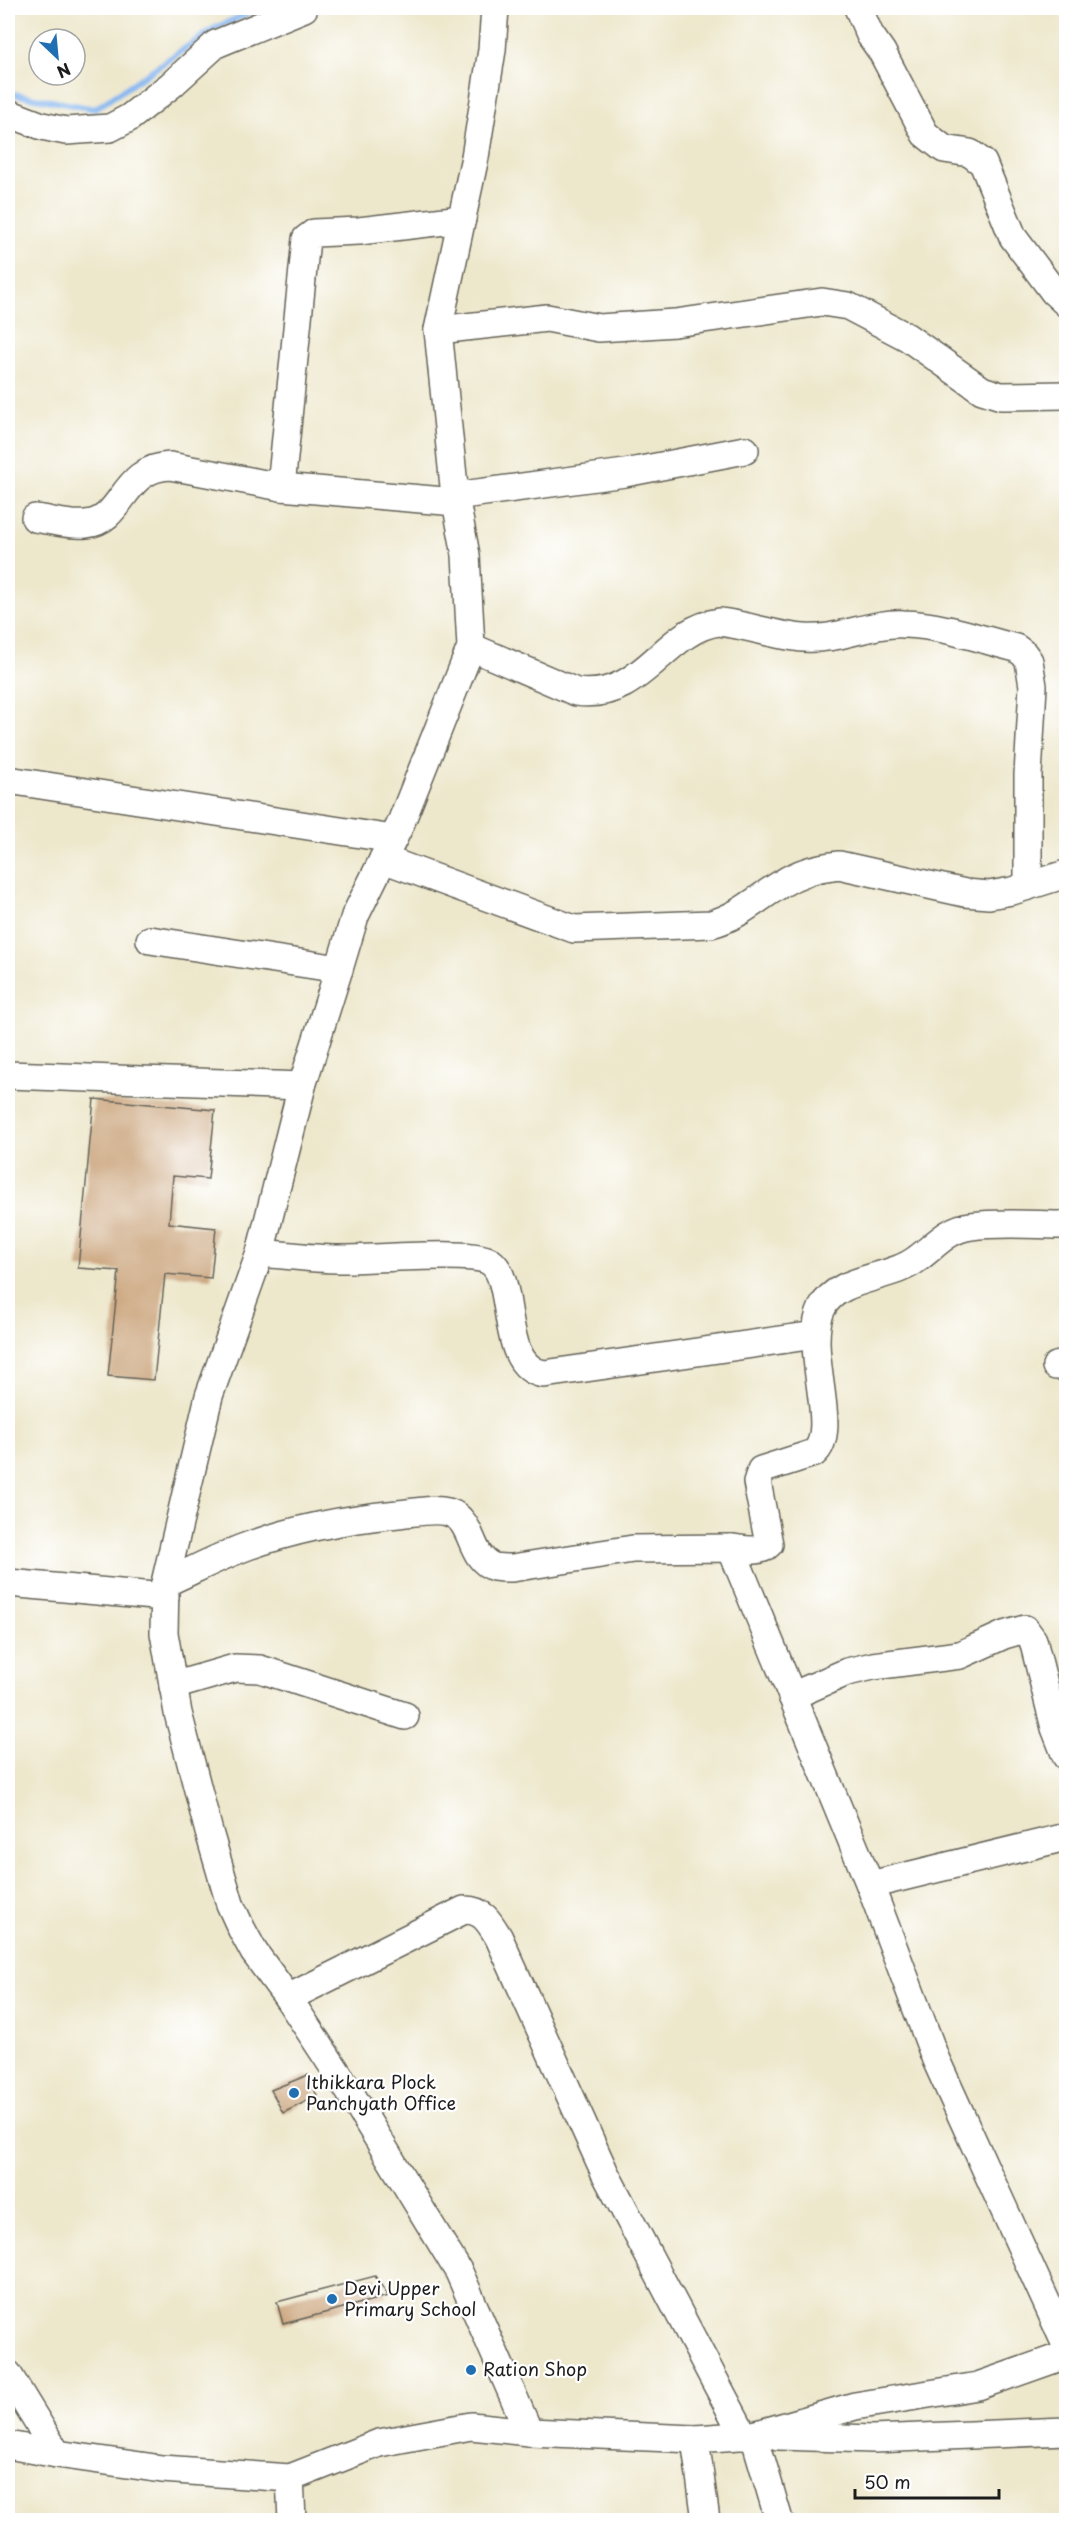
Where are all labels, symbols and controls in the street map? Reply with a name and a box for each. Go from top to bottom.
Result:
north arrow [27,27,87,87]
text: N [53,58,75,85]
place label: Ithikkara Plock Panchyath Office [306,2068,456,2116]
marker: Ithikkara Plock Panchyath Office [287,2086,301,2100]
place label: Devi Upper Primary School [344,2274,476,2322]
marker: Devi Upper Primary School [325,2292,339,2306]
place label: Ration Shop [483,2355,587,2382]
marker: Ration Shop [464,2363,478,2377]
scale bar [855,2462,999,2500]
text: 50 m [864,2468,911,2495]

